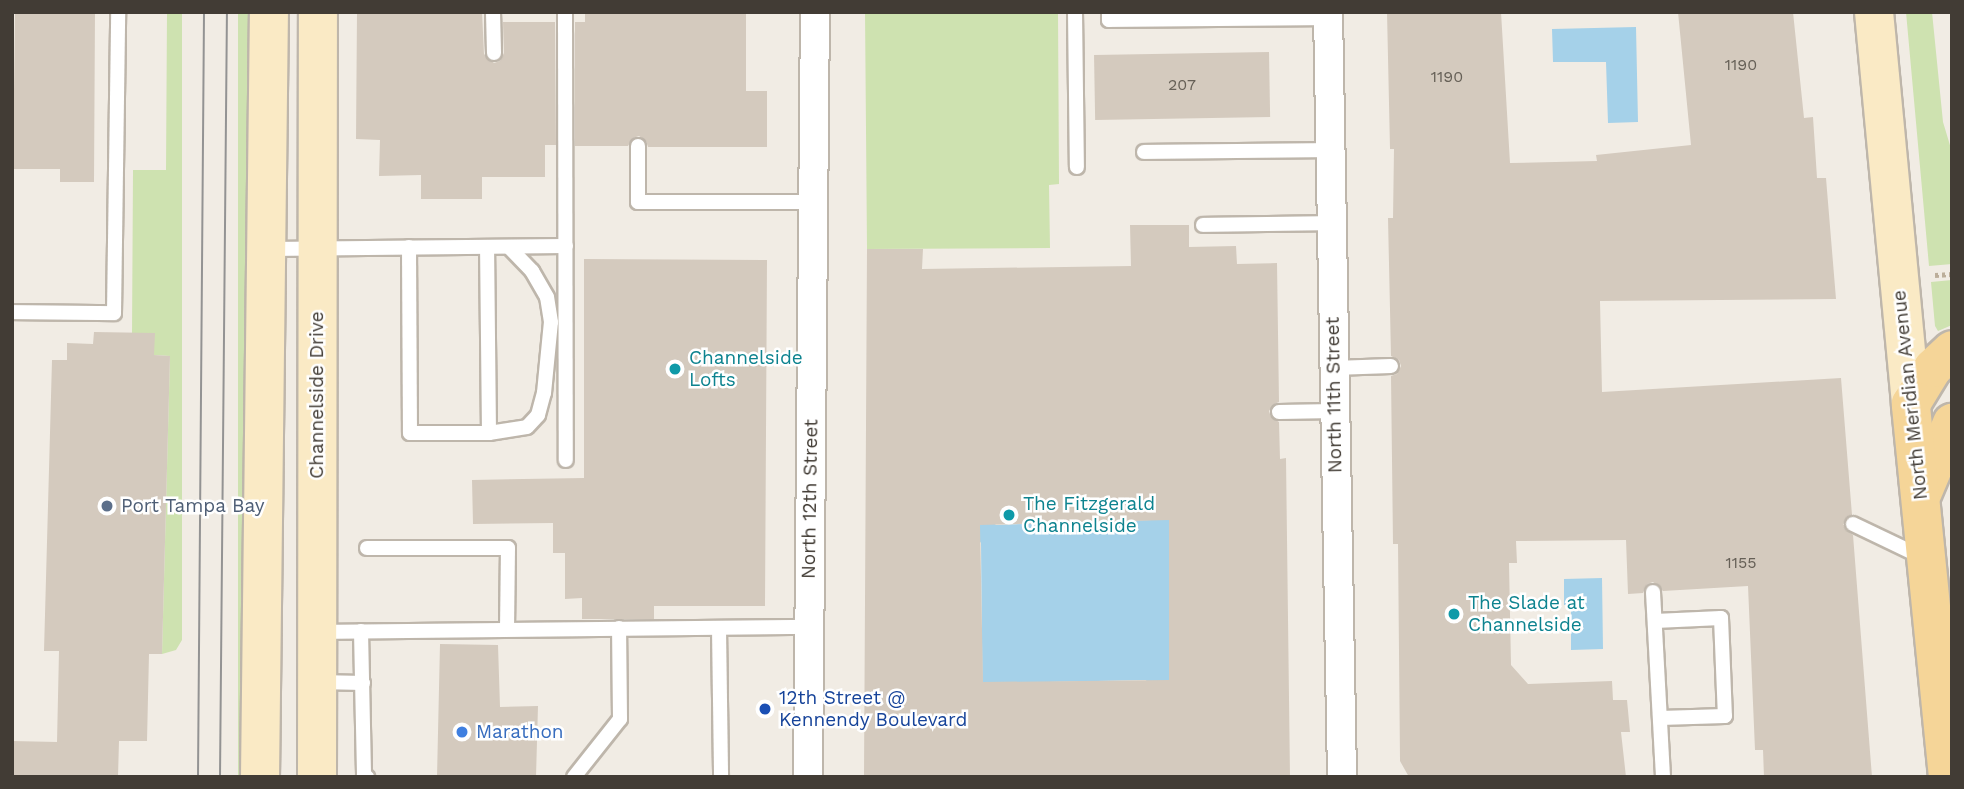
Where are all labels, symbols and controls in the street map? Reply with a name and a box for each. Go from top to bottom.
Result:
house number: 1190 [1725,55,1757,75]
house number: 1190 [1431,67,1463,87]
house number: 207 [1168,75,1196,95]
street label: North Meridian Avenue [1888,289,1932,501]
street label: Channelside Drive [306,311,328,479]
street label: North 11th Street [1321,316,1347,474]
place label: Channelside Lofts [689,347,803,391]
marker: Channelside Lofts [667,361,683,377]
street label: North 12th Street [797,419,823,579]
place label: The Fitzgerald Channelside [1023,493,1155,537]
place label: Port Tampa Bay [121,495,265,517]
marker: Port Tampa Bay [99,498,115,514]
marker: The Fitzgerald Channelside [1001,507,1017,523]
house number: 1155 [1725,553,1757,573]
place label: The Slade at Channelside [1468,592,1585,636]
marker: The Slade at Channelside [1446,606,1462,622]
place label: 12th Street @ Kennendy Boulevard [779,687,968,731]
marker: 12th Street @ Kennendy Boulevard [757,701,773,717]
place label: Marathon [476,721,564,743]
marker: Marathon [454,724,470,740]

